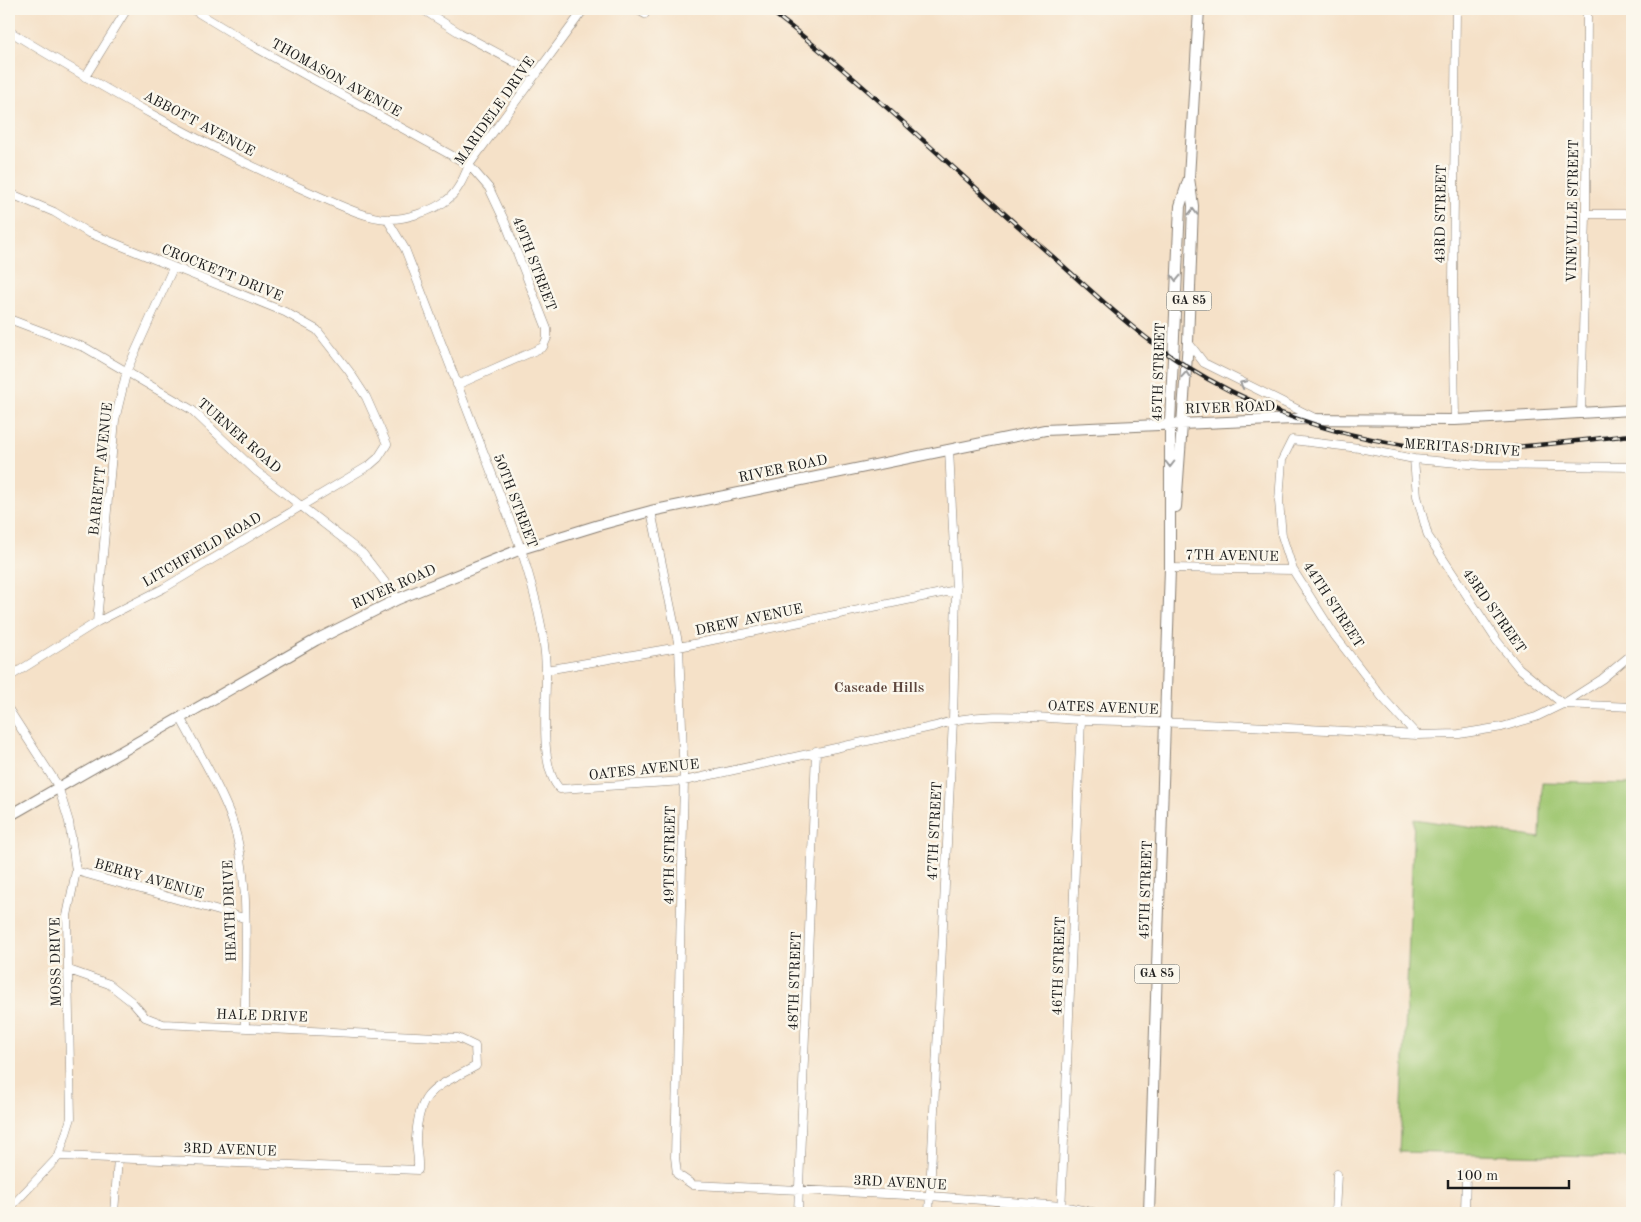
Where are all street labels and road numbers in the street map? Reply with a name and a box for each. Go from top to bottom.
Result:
street label: THOMASON AVENUE [268,36,404,120]
street label: MARIDELE DRIVE [452,54,538,168]
street label: ABBOTT AVENUE [141,89,257,159]
street label: VINEVILLE STREET [1565,139,1581,283]
street label: 43RD STREET [1433,164,1449,264]
street label: 49TH STREET [510,215,558,313]
street label: CROCKETT DRIVE [159,242,285,304]
road number: GA 85 [1166,292,1212,310]
street label: 45TH STREET [1150,322,1168,422]
street label: TURNER ROAD [194,396,284,476]
street label: RIVER ROAD [1185,399,1276,417]
street label: BARRETT AVENUE [87,402,115,536]
street label: MERITAS DRIVE [1404,437,1520,459]
street label: 50TH STREET [491,452,539,550]
street label: RIVER ROAD [737,453,829,485]
street label: LITCHFIELD ROAD [140,510,264,590]
street label: 7TH AVENUE [1185,548,1279,564]
street label: 44TH STREET [1300,560,1366,650]
street label: RIVER ROAD [350,562,438,612]
street label: 43RD STREET [1460,566,1528,656]
street label: DREW AVENUE [694,602,804,638]
street label: OATES AVENUE [1047,699,1159,717]
street label: OATES AVENUE [588,757,700,783]
street label: 47TH STREET [925,781,945,881]
street label: 49TH STREET [662,805,678,905]
street label: 45TH STREET [1137,840,1155,940]
street label: BERRY AVENUE [93,857,205,901]
street label: HEATH DRIVE [221,860,239,962]
street label: 46TH STREET [1050,916,1068,1016]
street label: MOSS DRIVE [48,917,64,1007]
street label: 48TH STREET [786,931,804,1031]
road number: GA 85 [1134,964,1180,984]
street label: HALE DRIVE [216,1007,308,1025]
street label: 3RD AVENUE [183,1141,277,1159]
street label: 3RD AVENUE [853,1174,947,1192]

